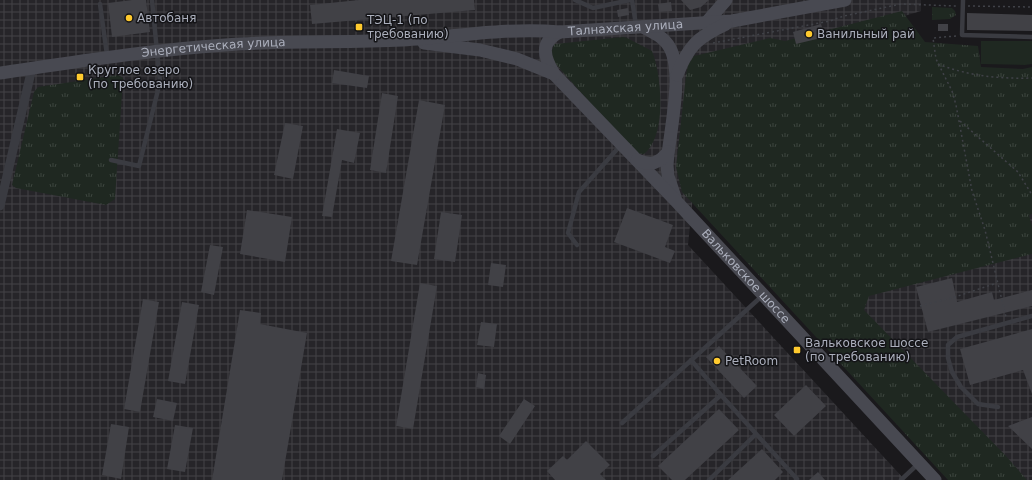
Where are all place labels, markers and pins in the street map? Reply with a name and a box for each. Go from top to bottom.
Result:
place label: Автобаня [137,11,196,25]
marker: Автобаня [124,13,134,23]
place label: ТЭЦ-1 (по требованию) [366,13,449,41]
marker: ТЭЦ-1 (по требованию) [354,22,364,32]
place label: Ванильный рай [817,27,915,41]
marker: Ванильный рай [804,29,814,39]
place label: Круглое озеро (по требованию) [88,63,193,91]
marker: Круглое озеро (по требованию) [75,72,85,82]
place label: Вальковское шоссе (по требованию) [805,336,928,364]
marker: Вальковское шоссе (по требованию) [792,345,802,355]
place label: PetRoom [725,354,778,368]
marker: PetRoom [712,356,722,366]

